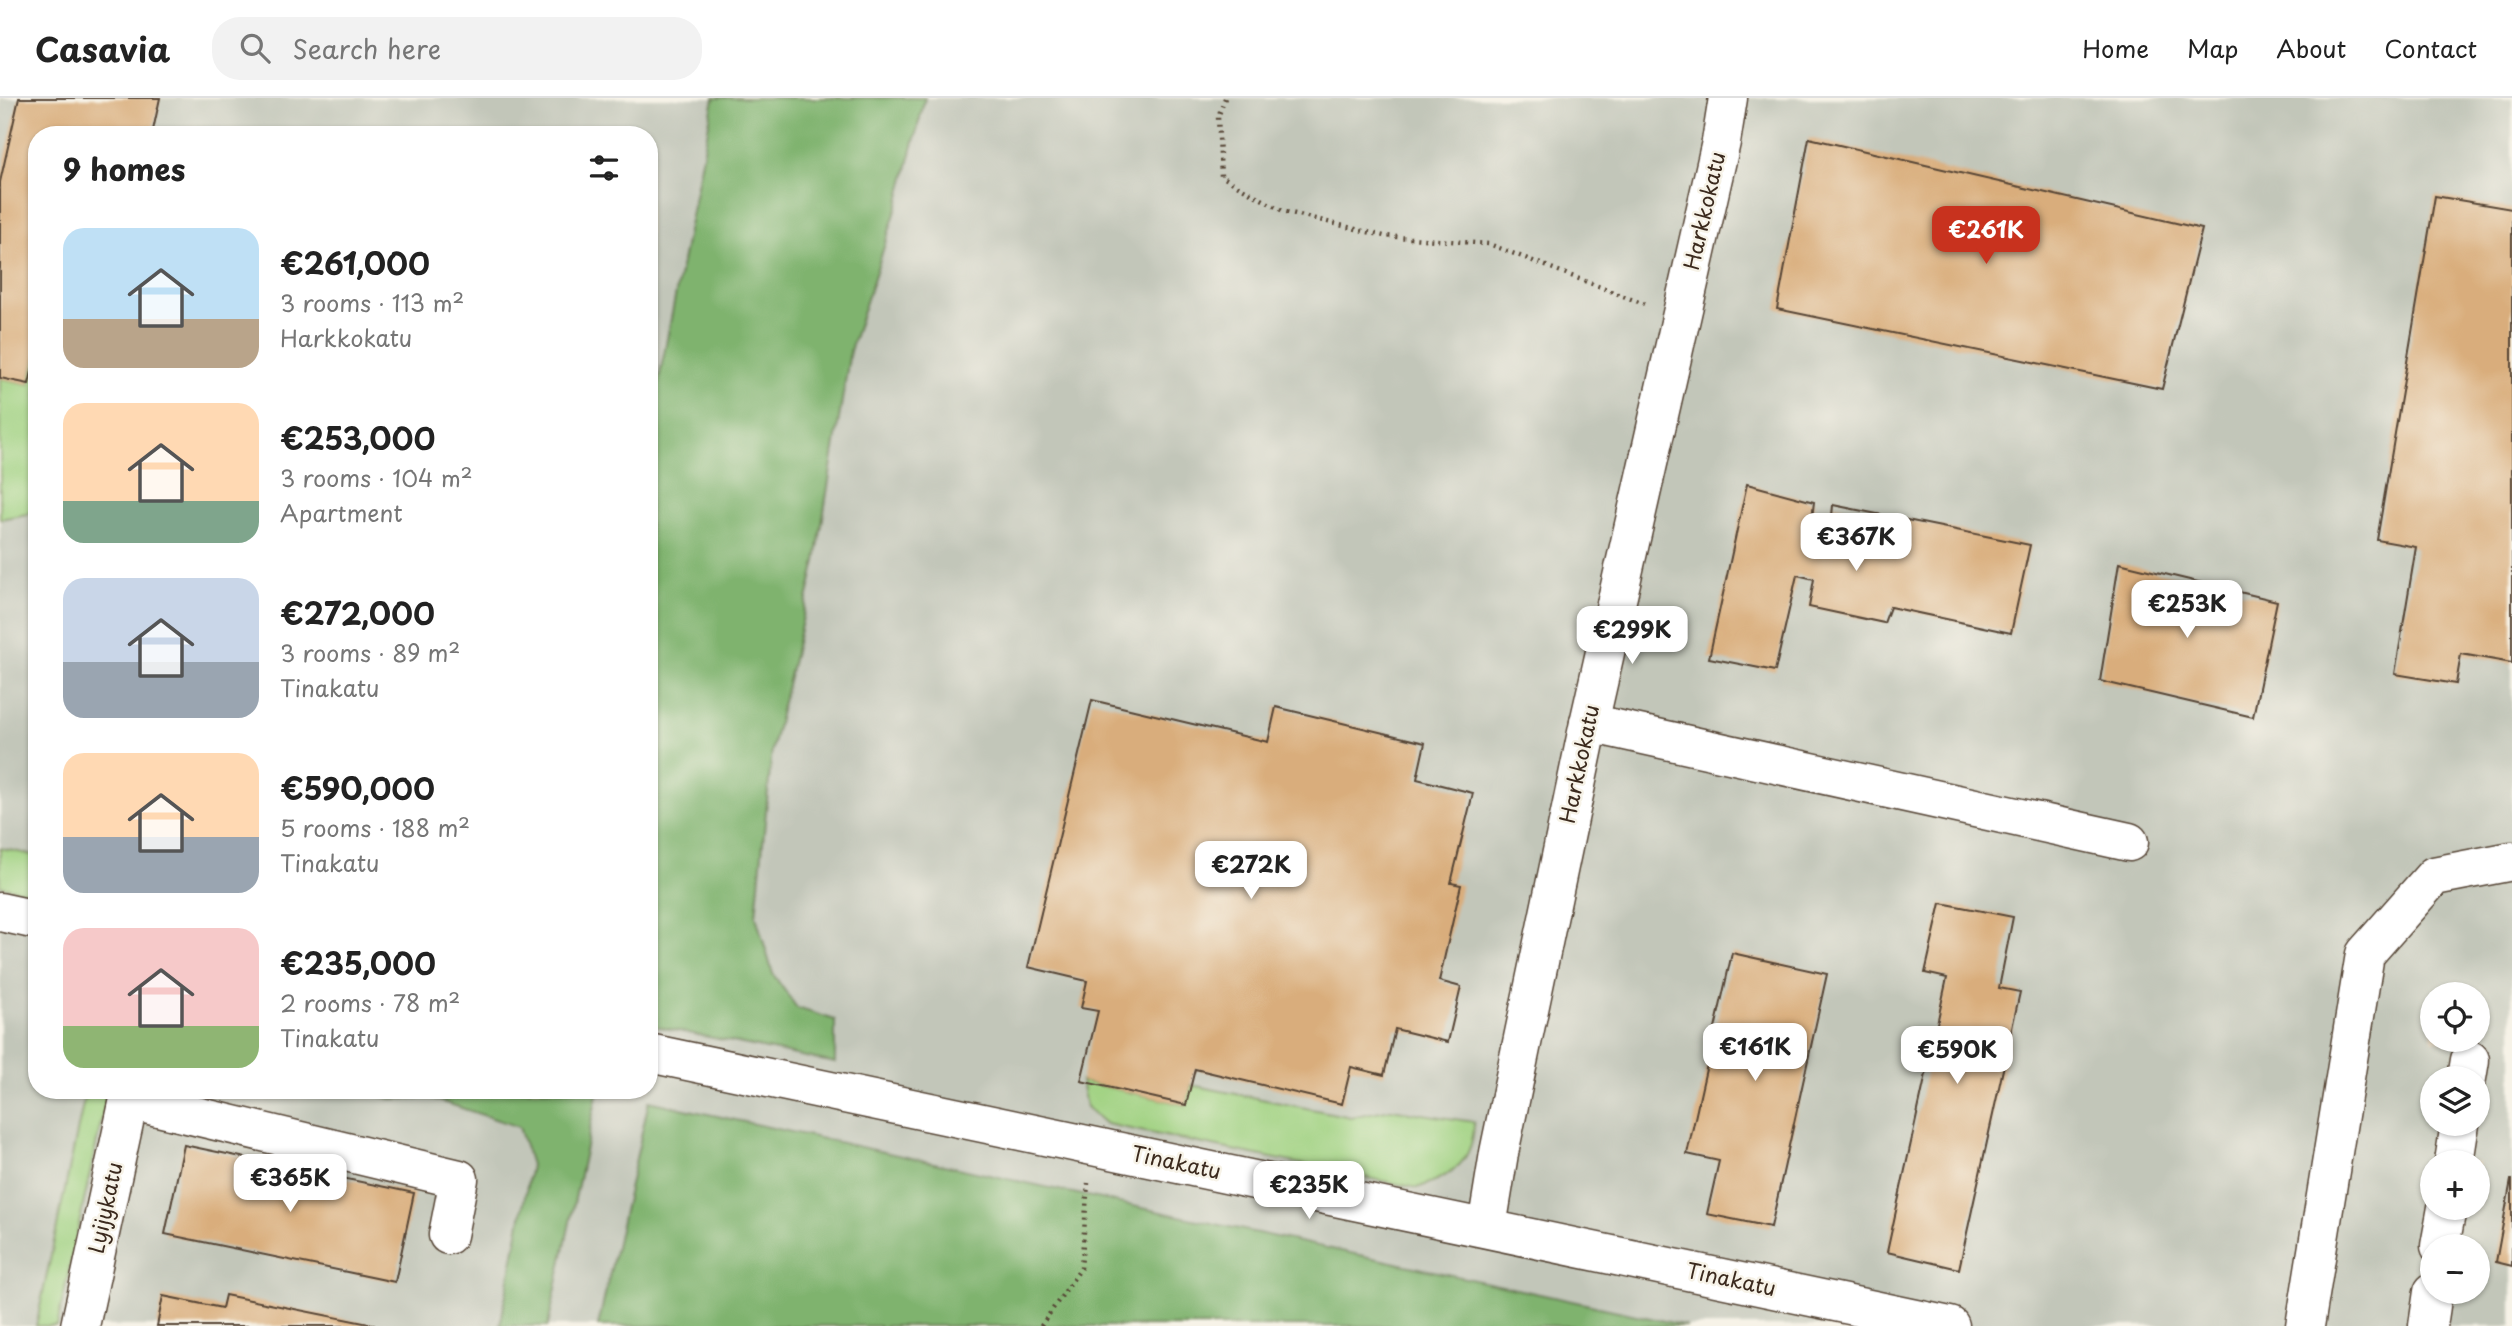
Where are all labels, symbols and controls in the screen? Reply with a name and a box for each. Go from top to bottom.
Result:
search box [212,17,702,80]
text: Casavia [35,23,170,73]
icon: search [236,29,274,67]
text: Search here [292,29,441,68]
text: Home [2082,30,2149,66]
text: Map [2187,30,2238,66]
text: About [2276,30,2346,66]
text: Contact [2384,30,2477,66]
text: 9 homes [63,146,185,191]
street label: Harkkokatu [1674,148,1732,273]
icon: filters [585,149,623,187]
pin: €261K [1937,206,2035,266]
text: €261K [1948,211,2024,246]
text: €261,000 [280,240,430,285]
icon: home [119,256,203,340]
text: 3 rooms · 113 m² [280,285,464,320]
text: Harkkokatu [280,320,412,355]
text: €253,000 [280,415,435,460]
icon: home [119,431,203,515]
text: 3 rooms · 104 m² [280,460,473,495]
text: Apartment [280,495,403,530]
pin: €367K [1807,514,1905,573]
text: €367K [1817,518,1895,553]
pin: €253K [2138,580,2236,640]
text: €253K [2147,585,2227,620]
text: €272,000 [280,590,435,635]
icon: home [119,606,203,690]
pin: €299K [1583,606,1681,666]
text: €299K [1593,611,1671,646]
text: 3 rooms · 89 m² [280,635,460,670]
text: Tinakatu [280,670,379,705]
street label: Harkkokatu [1550,701,1606,826]
text: €590,000 [280,765,435,810]
icon: home [119,781,203,865]
text: 5 rooms · 188 m² [280,810,470,845]
pin: €272K [1202,842,1300,901]
text: Tinakatu [280,845,379,880]
text: €272K [1211,846,1291,881]
text: €235,000 [280,940,436,985]
icon: home [119,956,203,1040]
map controls [2420,982,2490,1304]
button: locate [2420,982,2490,1052]
text: 2 rooms · 78 m² [280,985,460,1020]
text: Tinakatu [280,1020,379,1055]
pin: €161K [1706,1024,1804,1083]
pin: €590K [1908,1026,2006,1086]
text: €161K [1719,1028,1791,1063]
text: €590K [1917,1031,1997,1066]
button: layers [2420,1066,2490,1136]
street label: Tinakatu [1129,1136,1224,1186]
button: + [2420,1150,2490,1220]
pin: €365K [241,1154,339,1214]
street label: Lyijykatu [79,1159,129,1256]
text: €365K [250,1159,330,1194]
pin: €235K [1260,1162,1358,1221]
text: €235K [1269,1166,1349,1201]
button: − [2420,1234,2490,1304]
street label: Tinakatu [1684,1253,1779,1303]

